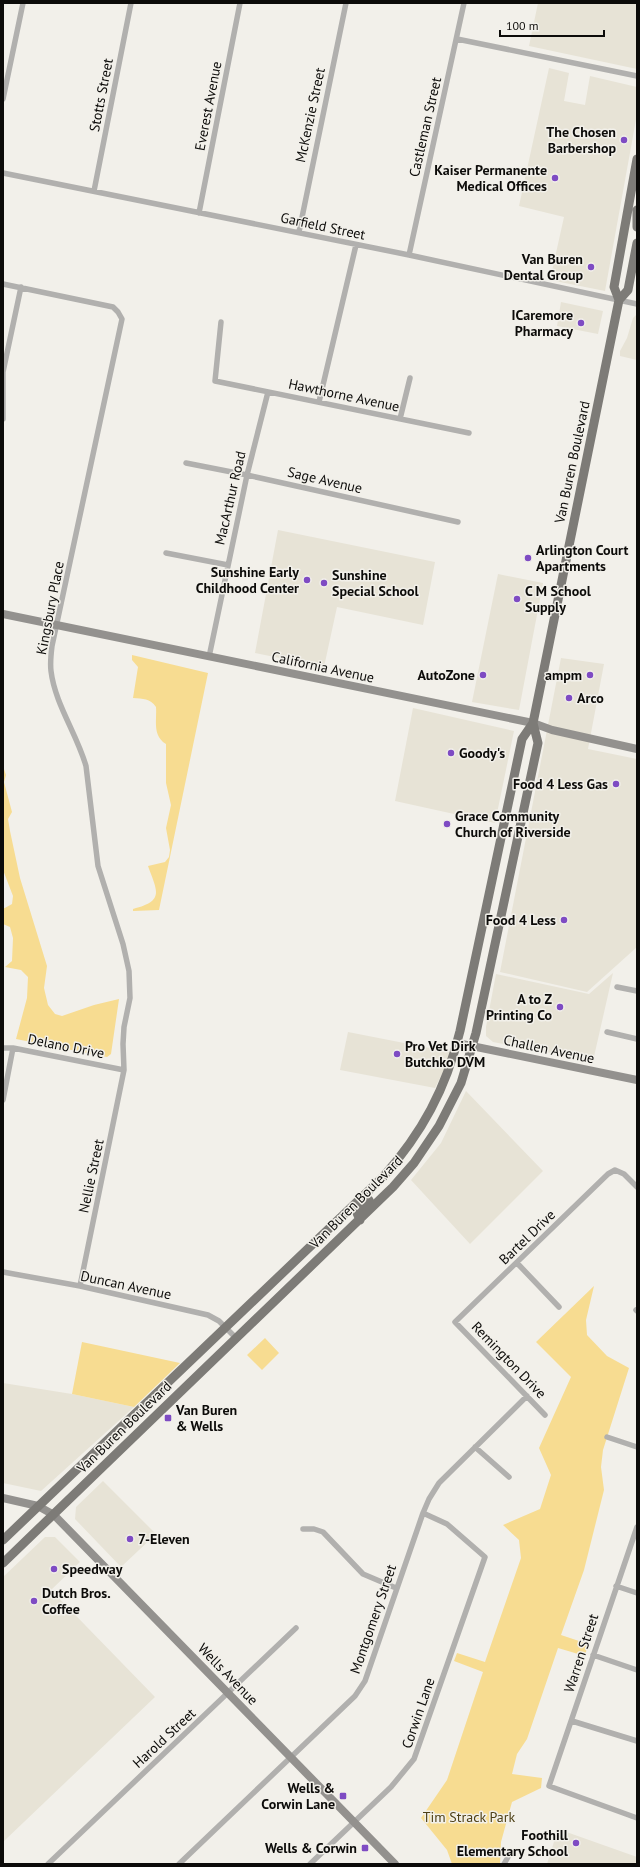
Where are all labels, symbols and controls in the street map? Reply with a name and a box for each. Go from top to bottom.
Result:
scale bar [500,12,604,38]
text: 100 m [506,18,539,33]
street label: Stotts Street [85,57,117,133]
street label: Everest Avenue [191,60,225,152]
street label: McKenzie Street [291,66,329,164]
street label: Castleman Street [405,75,445,179]
place label: The Chosen Barbershop [546,123,616,157]
marker: The Chosen Barbershop [619,135,629,145]
place label: Kaiser Permanente Medical Offices [434,161,547,195]
marker: Kaiser Permanente Medical Offices [550,173,560,183]
street label: Garfield Street [279,208,367,244]
place label: Van Buren Dental Group [504,250,583,284]
marker: Van Buren Dental Group [586,262,596,272]
place label: ICaremore Pharmacy [512,306,573,340]
marker: ICaremore Pharmacy [576,318,586,328]
street label: Hawthorne Avenue [287,374,401,416]
street label: Van Buren Boulevard [550,399,594,526]
street label: MacArthur Road [210,449,250,547]
street label: Sage Avenue [286,463,364,497]
place label: Arlington Court Apartments [536,541,628,575]
marker: Arlington Court Apartments [523,553,533,563]
street label: Kingsbury Place [32,560,68,656]
place label: Sunshine Early Childhood Center [196,563,299,597]
place label: Sunshine Special School [332,566,420,600]
marker: Sunshine Early Childhood Center [302,575,312,585]
marker: Sunshine Special School [319,578,329,588]
place label: C M School Supply [525,582,592,616]
marker: C M School Supply [512,594,522,604]
street label: California Avenue [270,647,376,687]
place label: AutoZone [417,666,475,684]
place label: ampm [545,666,582,684]
marker: AutoZone [478,670,488,680]
marker: ampm [585,670,595,680]
place label: Arco [577,689,604,707]
marker: Arco [564,693,574,703]
place label: Goody's [459,744,505,762]
marker: Goody's [446,748,456,758]
place label: Food 4 Less Gas [513,775,608,793]
marker: Food 4 Less Gas [611,779,621,789]
place label: Grace Community Church of Riverside [455,807,571,841]
marker: Grace Community Church of Riverside [442,819,452,829]
place label: Food 4 Less [486,911,556,929]
marker: Food 4 Less [559,915,569,925]
place label: A to Z Printing Co [486,990,552,1024]
marker: A to Z Printing Co [555,1002,565,1012]
street label: Delano Drive [26,1030,106,1062]
street label: Challen Avenue [502,1031,596,1067]
place label: Pro Vet Dirk Butchko DVM [405,1037,485,1071]
marker: Pro Vet Dirk Butchko DVM [392,1049,402,1059]
street label: Nellie Street [74,1137,108,1215]
street label: Van Buren Boulevard [305,1152,406,1253]
street label: Bartel Drive [495,1206,559,1268]
street label: Duncan Avenue [79,1267,173,1303]
street label: Remington Drive [468,1318,550,1402]
street label: Van Buren Boulevard [72,1377,175,1477]
place label: Van Buren & Wells [175,1401,237,1435]
marker: Van Buren & Wells [163,1413,173,1423]
place label: 7-Eleven [138,1530,190,1548]
marker: 7-Eleven [125,1534,135,1544]
place label: Speedway [62,1560,123,1578]
street label: Montgomery Street [346,1562,400,1676]
marker: Speedway [49,1564,59,1574]
place label: Dutch Bros. Coffee [42,1584,111,1618]
marker: Dutch Bros. Coffee [29,1596,39,1606]
street label: Warren Street [560,1611,602,1695]
street label: Wells Avenue [194,1639,262,1709]
street label: Corwin Lane [397,1675,439,1751]
street label: Harold Street [129,1704,199,1772]
place label: Wells & Corwin Lane [261,1779,335,1813]
marker: Wells & Corwin Lane [338,1791,348,1801]
park label: Tim Strack Park [423,1808,516,1826]
place label: Foothill Elementary School [457,1826,569,1860]
marker: Foothill Elementary School [571,1838,581,1848]
place label: Wells & Corwin [265,1839,357,1857]
marker: Wells & Corwin [360,1843,370,1853]

